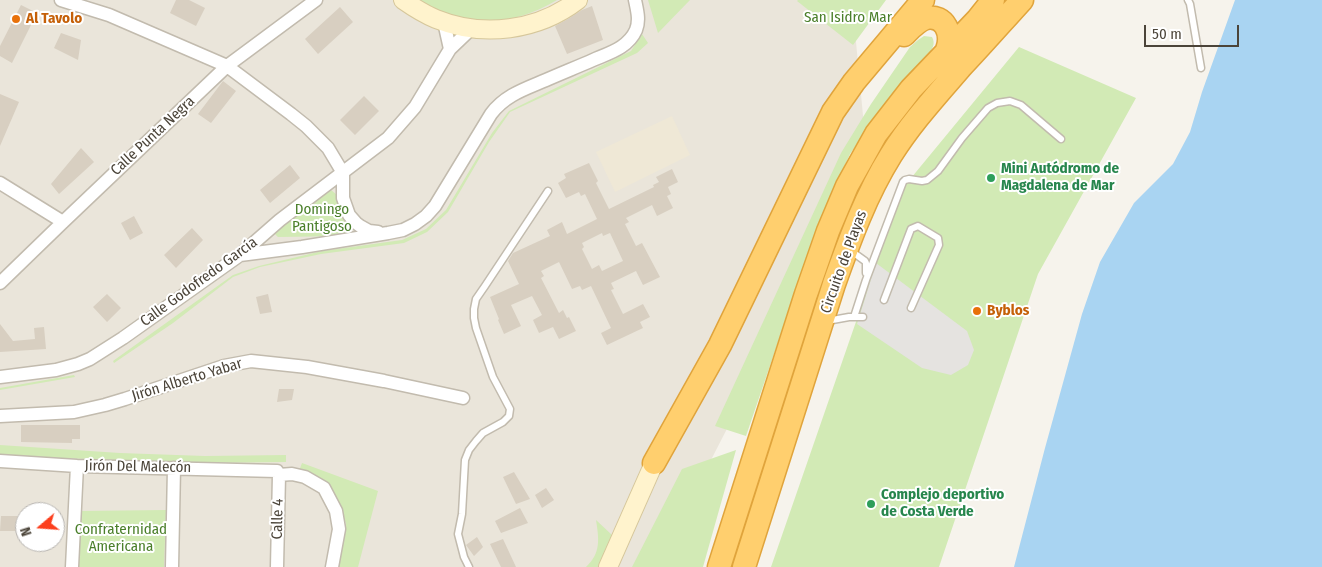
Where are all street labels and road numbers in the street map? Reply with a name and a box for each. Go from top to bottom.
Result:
street label: Calle Punta Negra [107,93,199,179]
street label: Circuito de Playas [817,208,871,316]
street label: Calle Godofredo García [137,233,261,331]
street label: Jirón Alberto Yabar [130,355,244,405]
street label: Jirón Del Malecón [84,457,192,477]
street label: Calle 4 [269,498,287,540]

